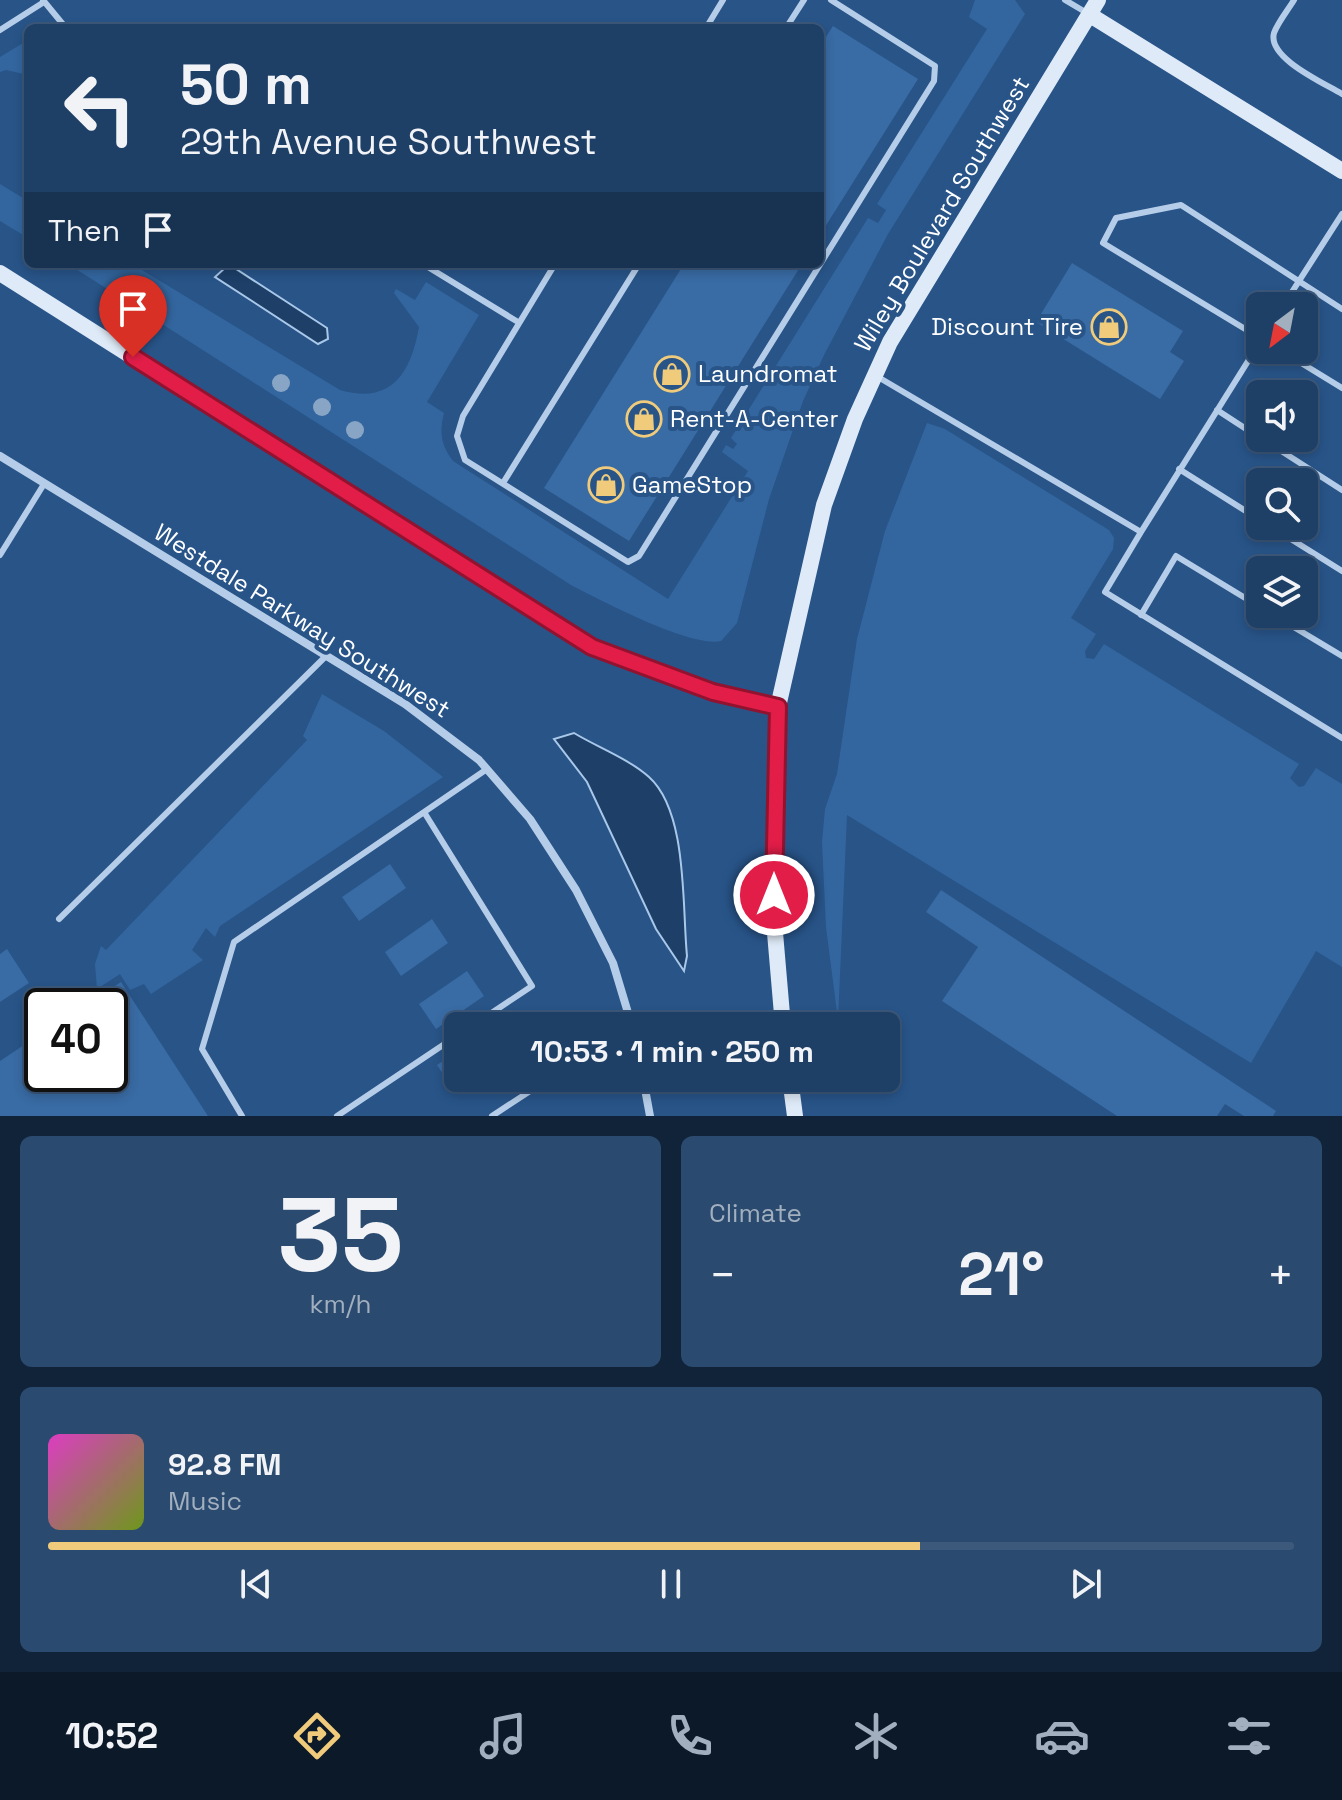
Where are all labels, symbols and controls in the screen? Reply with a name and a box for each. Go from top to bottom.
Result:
text: 50 m [180,49,312,120]
icon: left [48,56,152,160]
street label: Wiley Boulevard Southwest [847,70,1036,357]
text: 29th Avenue Southwest [180,119,597,165]
icon: arrive [136,208,180,252]
text: Then [48,211,120,250]
pin [99,275,167,357]
icon: arrive [111,287,155,331]
north arrow [1246,292,1318,364]
map controls [1246,292,1318,628]
shop icon: Discount Tire [1090,308,1128,346]
place label: Discount Tire [931,311,1083,342]
shop icon: Laundromat [653,355,691,393]
place label: Laundromat [698,358,838,389]
button: sound [1246,380,1318,452]
shop icon: Rent-A-Center [625,400,663,438]
place label: Rent-A-Center [670,403,839,434]
shop icon: GameStop [587,466,625,504]
button: search [1246,468,1318,540]
place label: GameStop [632,469,752,500]
street label: Westdale Parkway Southwest [149,517,456,725]
button: layers [1246,556,1318,628]
position arrow [732,853,816,937]
speed limit sign: 40 [24,988,128,1092]
text: 10:53 · 1 min · 250 m [530,1032,814,1071]
text: 35 [278,1169,403,1301]
text: Climate [709,1196,802,1230]
text: 21° [958,1236,1045,1313]
text: − [709,1247,736,1303]
text: + [1267,1247,1294,1303]
text: km/h [310,1287,371,1321]
text: 92.8 FM [168,1445,281,1484]
text: Music [168,1484,242,1518]
icon: previous [234,1562,278,1606]
icon: pause [649,1562,693,1606]
icon: next [1064,1562,1108,1606]
icon: directions [289,1708,345,1764]
icon: music [475,1708,531,1764]
icon: phone [662,1708,718,1764]
icon: climate [848,1708,904,1764]
icon: car [1034,1708,1090,1764]
icon: filters [1221,1708,1277,1764]
text: 10:52 [65,1713,158,1759]

